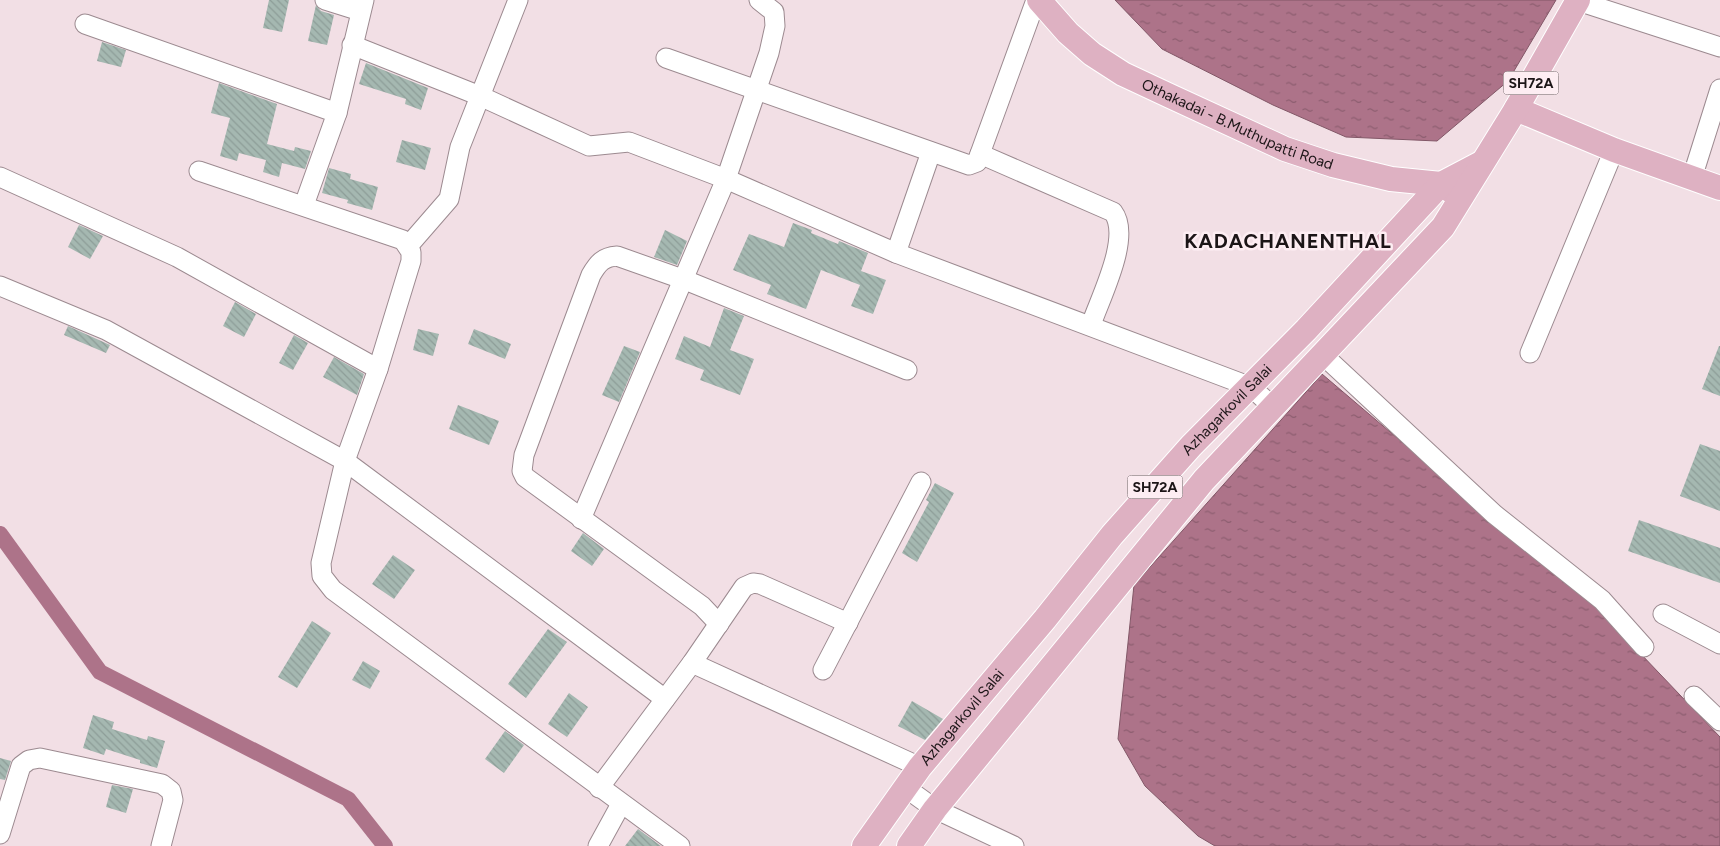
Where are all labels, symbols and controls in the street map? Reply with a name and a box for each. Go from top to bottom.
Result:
road number: SH72A [1504,72,1558,95]
street label: Othakadai - B.Muthupatti Road [1139,75,1336,173]
district label: KADACHANENTHAL [1184,229,1392,253]
street label: Azhagarkovil Salai [1178,361,1276,459]
road number: SH72A [1128,476,1182,498]
street label: Azhagarkovil Salai [916,665,1008,769]

